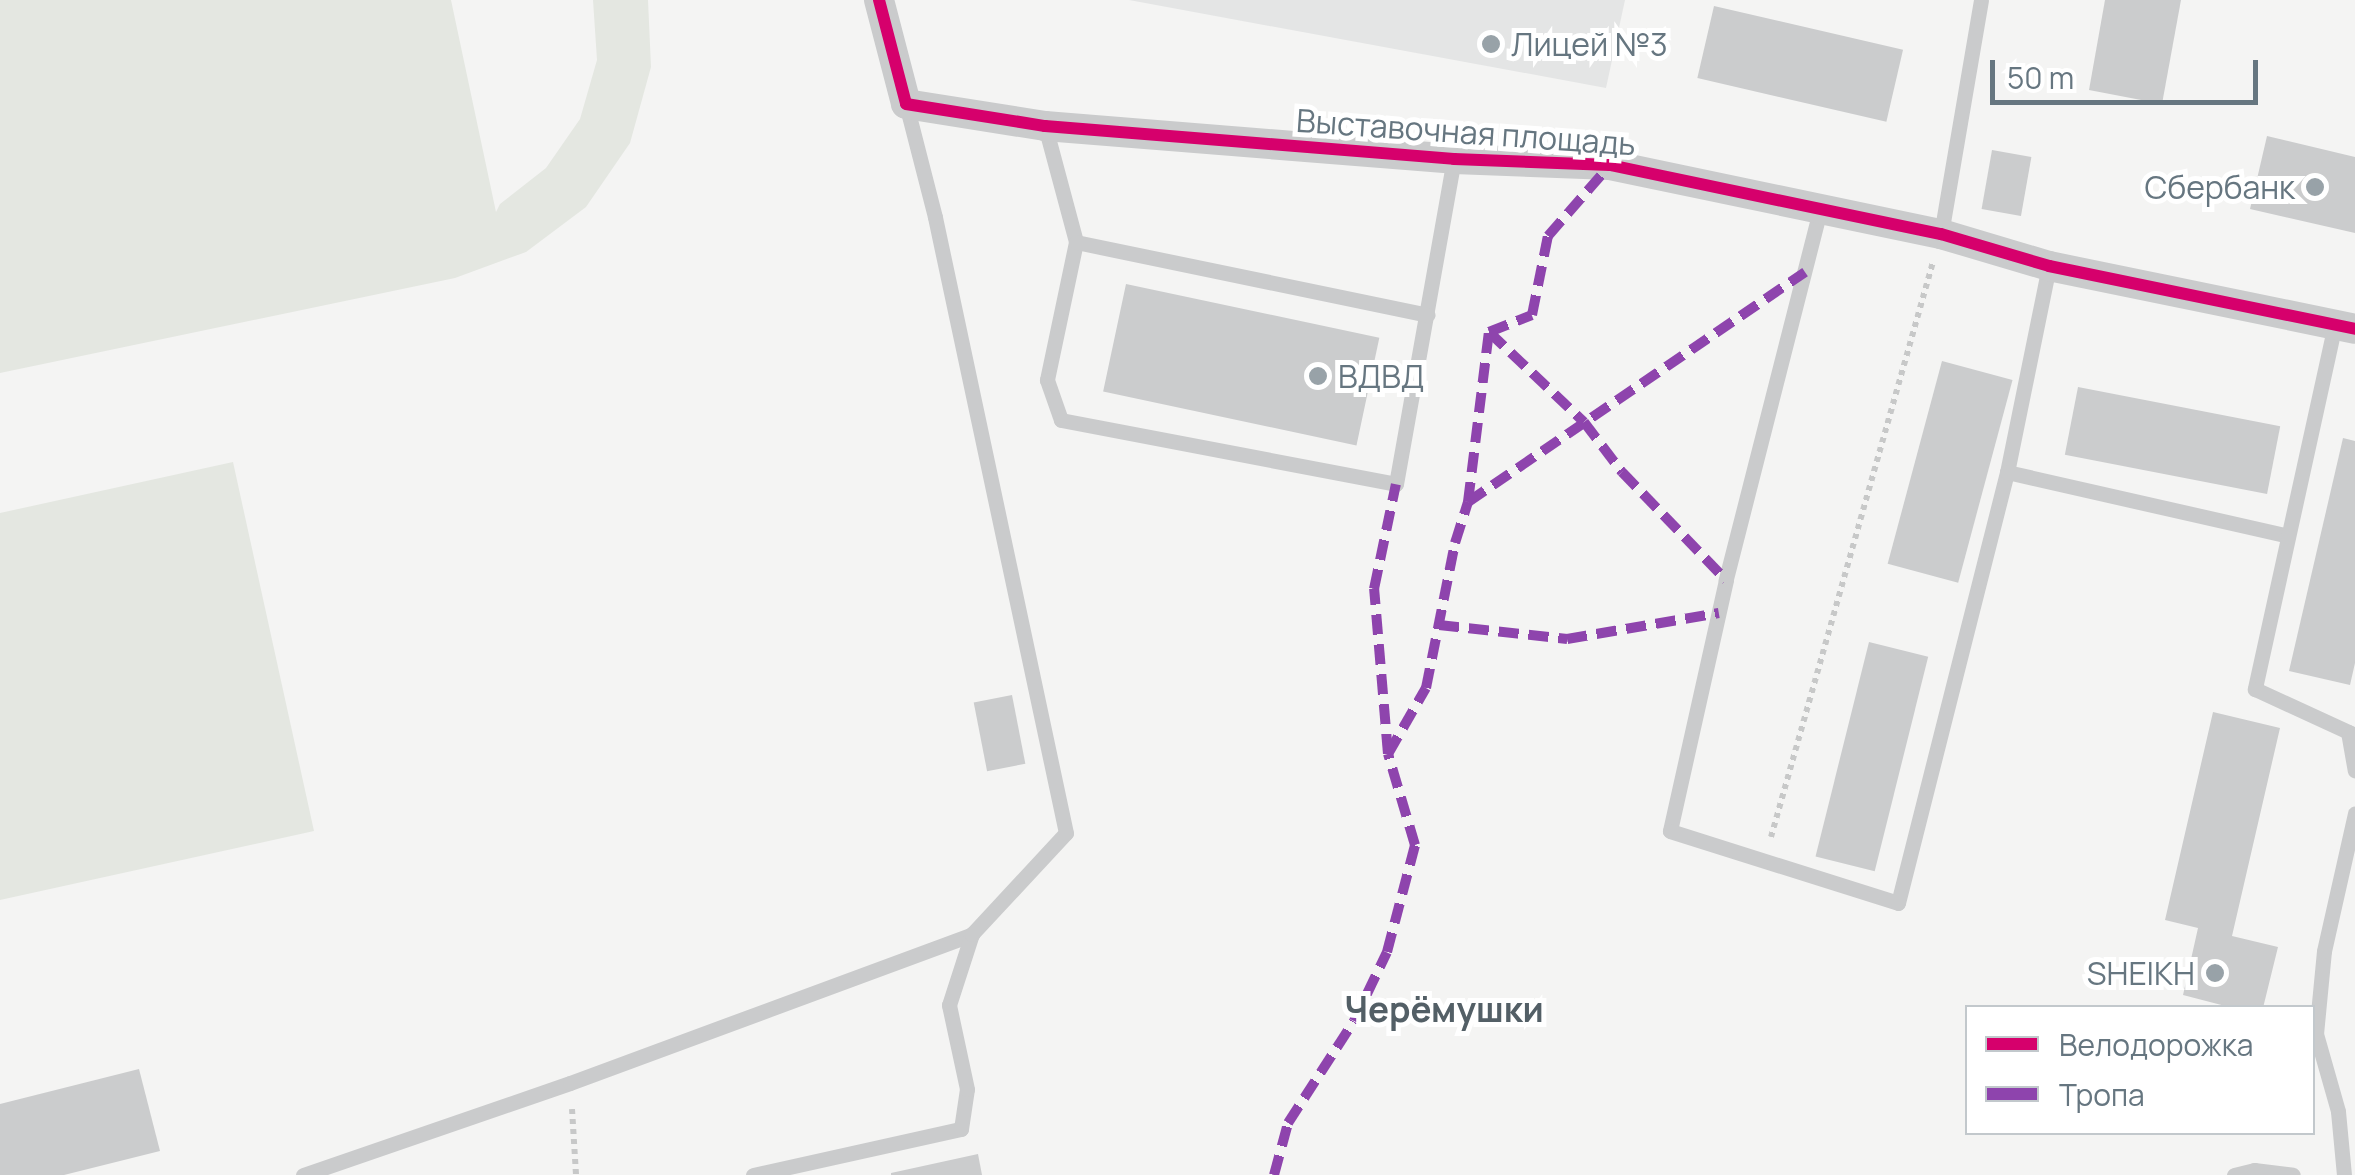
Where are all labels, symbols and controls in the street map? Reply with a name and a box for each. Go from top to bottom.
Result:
place label: Лицей №3 [1511,25,1668,63]
marker: Лицей №3 [1480,33,1502,55]
scale bar [1995,40,2262,102]
text: 50 m [2007,57,2074,98]
street label: Выставочная площадь [1295,101,1637,163]
place label: Сбербанк [2145,168,2295,206]
marker: Сбербанк [2304,176,2326,198]
place label: ВДВД [1338,357,1424,395]
marker: ВДВД [1307,365,1329,387]
place label: SHEIKH [2087,954,2195,992]
marker: SHEIKH [2204,962,2226,984]
district label: Черёмушки [1344,988,1544,1030]
legend [1965,1005,2315,1135]
text: Велодорожка [2059,1024,2253,1065]
text: Тропа [2059,1074,2145,1115]

